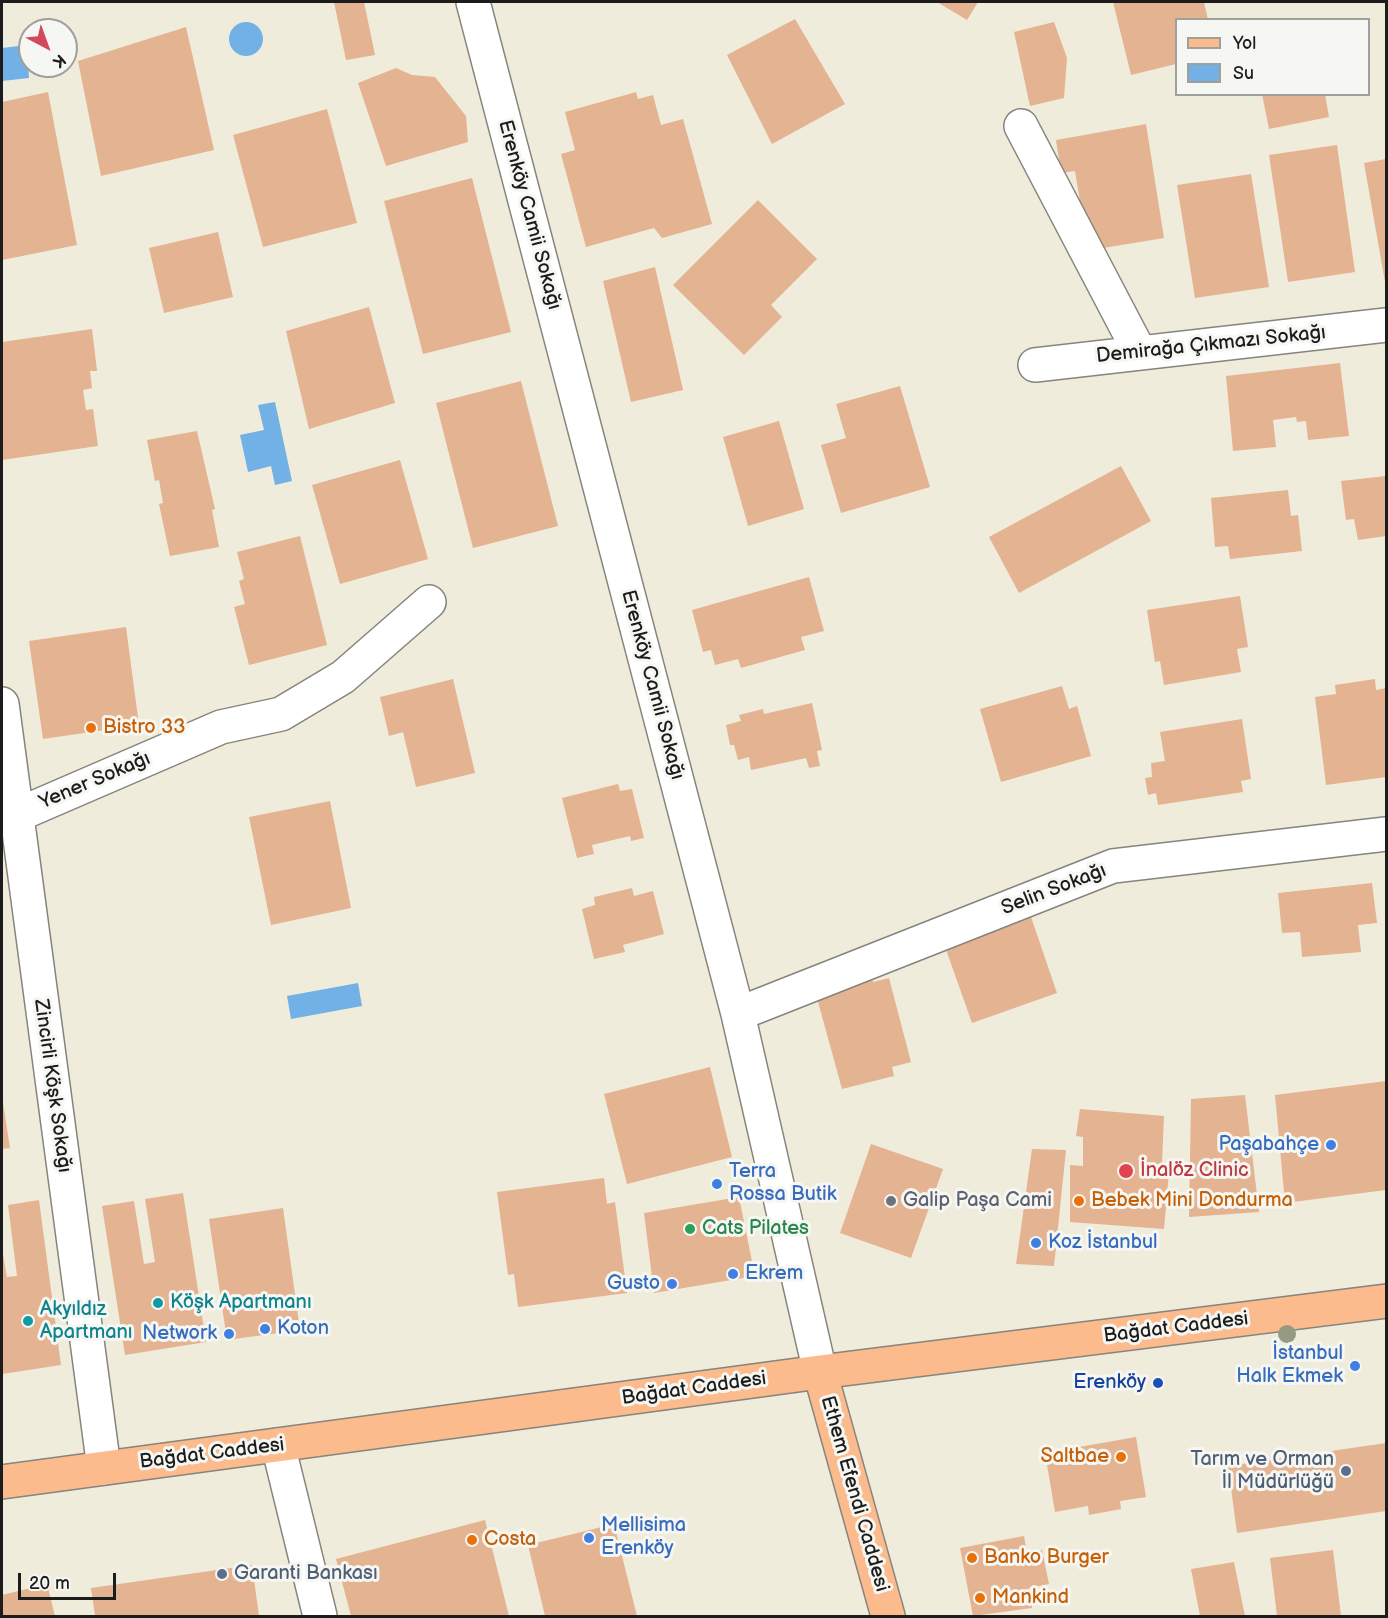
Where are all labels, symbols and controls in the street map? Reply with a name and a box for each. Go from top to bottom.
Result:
north arrow [18,18,78,78]
legend [1175,18,1370,96]
text: Yol [1233,33,1256,54]
text: K [48,50,69,71]
text: Su [1233,63,1254,84]
street label: Erenköy Camii Sokağı [492,118,566,312]
street label: Demirağa Çıkmazı Sokağı [1095,321,1327,369]
street label: Erenköy Camii Sokağı [615,588,689,782]
place label: Bistro 33 [103,716,186,740]
marker: Bistro 33 [84,721,98,735]
street label: Yener Sokağı [36,747,154,815]
street label: Selin Sokağı [998,859,1110,921]
street label: Zincirli Köşk Sokağı [28,998,76,1174]
place label: Paşabahçe [1219,1133,1319,1157]
marker: Paşabahçe [1324,1138,1338,1152]
place label: İnalöz Clinic [1140,1159,1249,1183]
place label: Terra Rossa Butik [729,1160,837,1207]
marker: İnalöz Clinic [1117,1162,1135,1180]
marker: Terra Rossa Butik [710,1177,724,1191]
place label: Galip Paşa Cami [903,1189,1052,1213]
place label: Bebek Mini Dondurma [1091,1189,1293,1213]
marker: Galip Paşa Cami [884,1194,898,1208]
marker: Bebek Mini Dondurma [1072,1194,1086,1208]
place label: Cats Pilates [702,1217,809,1241]
marker: Cats Pilates [683,1222,697,1236]
place label: Koz İstanbul [1048,1231,1157,1255]
marker: Koz İstanbul [1029,1236,1043,1250]
place label: Ekrem [745,1262,803,1286]
marker: Ekrem [726,1267,740,1281]
place label: Gusto [607,1272,660,1296]
marker: Gusto [665,1277,679,1291]
place label: Köşk Apartmanı [170,1291,312,1315]
marker: Köşk Apartmanı [151,1296,165,1310]
place label: Akyıldız Apartmanı [40,1298,133,1345]
street label: Bağdat Caddesi [1102,1307,1250,1349]
marker: Akyıldız Apartmanı [21,1314,35,1328]
place label: Koton [277,1317,329,1341]
place label: Network [142,1322,217,1346]
marker: Koton [258,1322,272,1336]
marker: Network [222,1327,236,1341]
place label: İstanbul Halk Ekmek [1236,1342,1343,1389]
marker: İstanbul Halk Ekmek [1348,1359,1362,1373]
street label: Bağdat Caddesi [620,1367,768,1411]
place label: Erenköy [1073,1371,1146,1395]
marker: Erenköy [1151,1376,1165,1390]
street label: Ethem Efendi Caddesi [815,1393,893,1595]
street label: Bağdat Caddesi [138,1433,286,1475]
place label: Saltbae [1041,1445,1109,1469]
place label: Tarım ve Orman İl Müdürlüğü [1191,1448,1334,1495]
marker: Saltbae [1114,1450,1128,1464]
marker: Tarım ve Orman İl Müdürlüğü [1339,1464,1353,1478]
place label: Mellisima Erenköy [601,1514,686,1561]
place label: Costa [484,1528,536,1552]
marker: Mellisima Erenköy [582,1531,596,1545]
marker: Costa [465,1533,479,1547]
place label: Banko Burger [984,1546,1109,1570]
marker: Banko Burger [965,1551,979,1565]
scale bar [21,1561,118,1599]
place label: Garanti Bankası [234,1562,378,1586]
marker: Garanti Bankası [215,1567,229,1581]
text: 20 m [29,1573,70,1594]
place label: Mankind [992,1586,1069,1610]
marker: Mankind [973,1591,987,1605]

